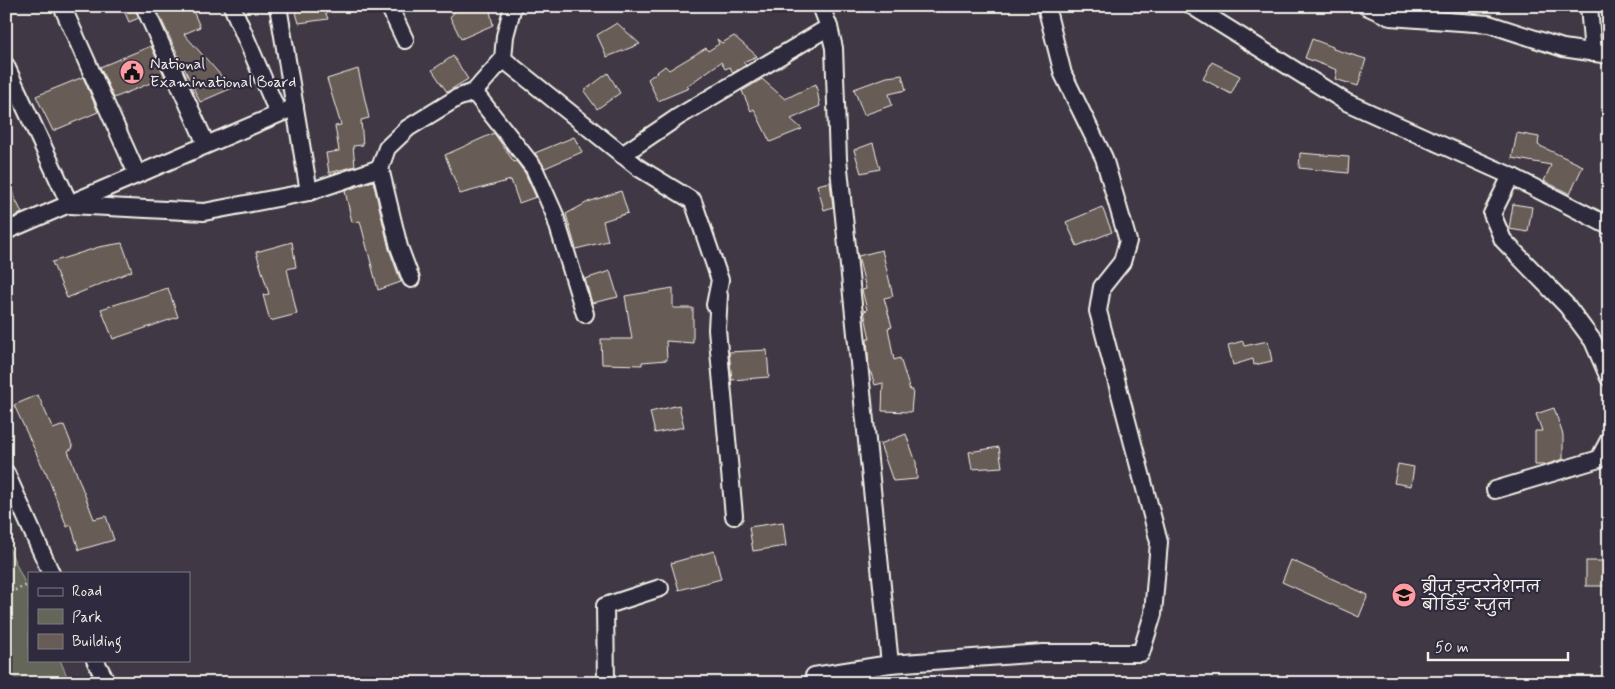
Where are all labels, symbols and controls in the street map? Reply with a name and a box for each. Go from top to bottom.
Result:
place label: National Examinational Board [150,54,296,93]
public building icon: National Examinational Board [119,59,145,85]
legend [28,572,190,662]
place label: ब्रीज इन्टरनेशनल बोर्डिङ स्जुल [1421,573,1541,617]
text: Road [72,582,102,602]
school or university icon: ब्रीज इन्टरनेशनल बोर्डिङ स्जुल [1391,582,1417,608]
text: Park [72,608,102,628]
scale bar [1428,629,1568,661]
text: Building [72,632,122,653]
text: 50 m [1435,638,1469,658]

